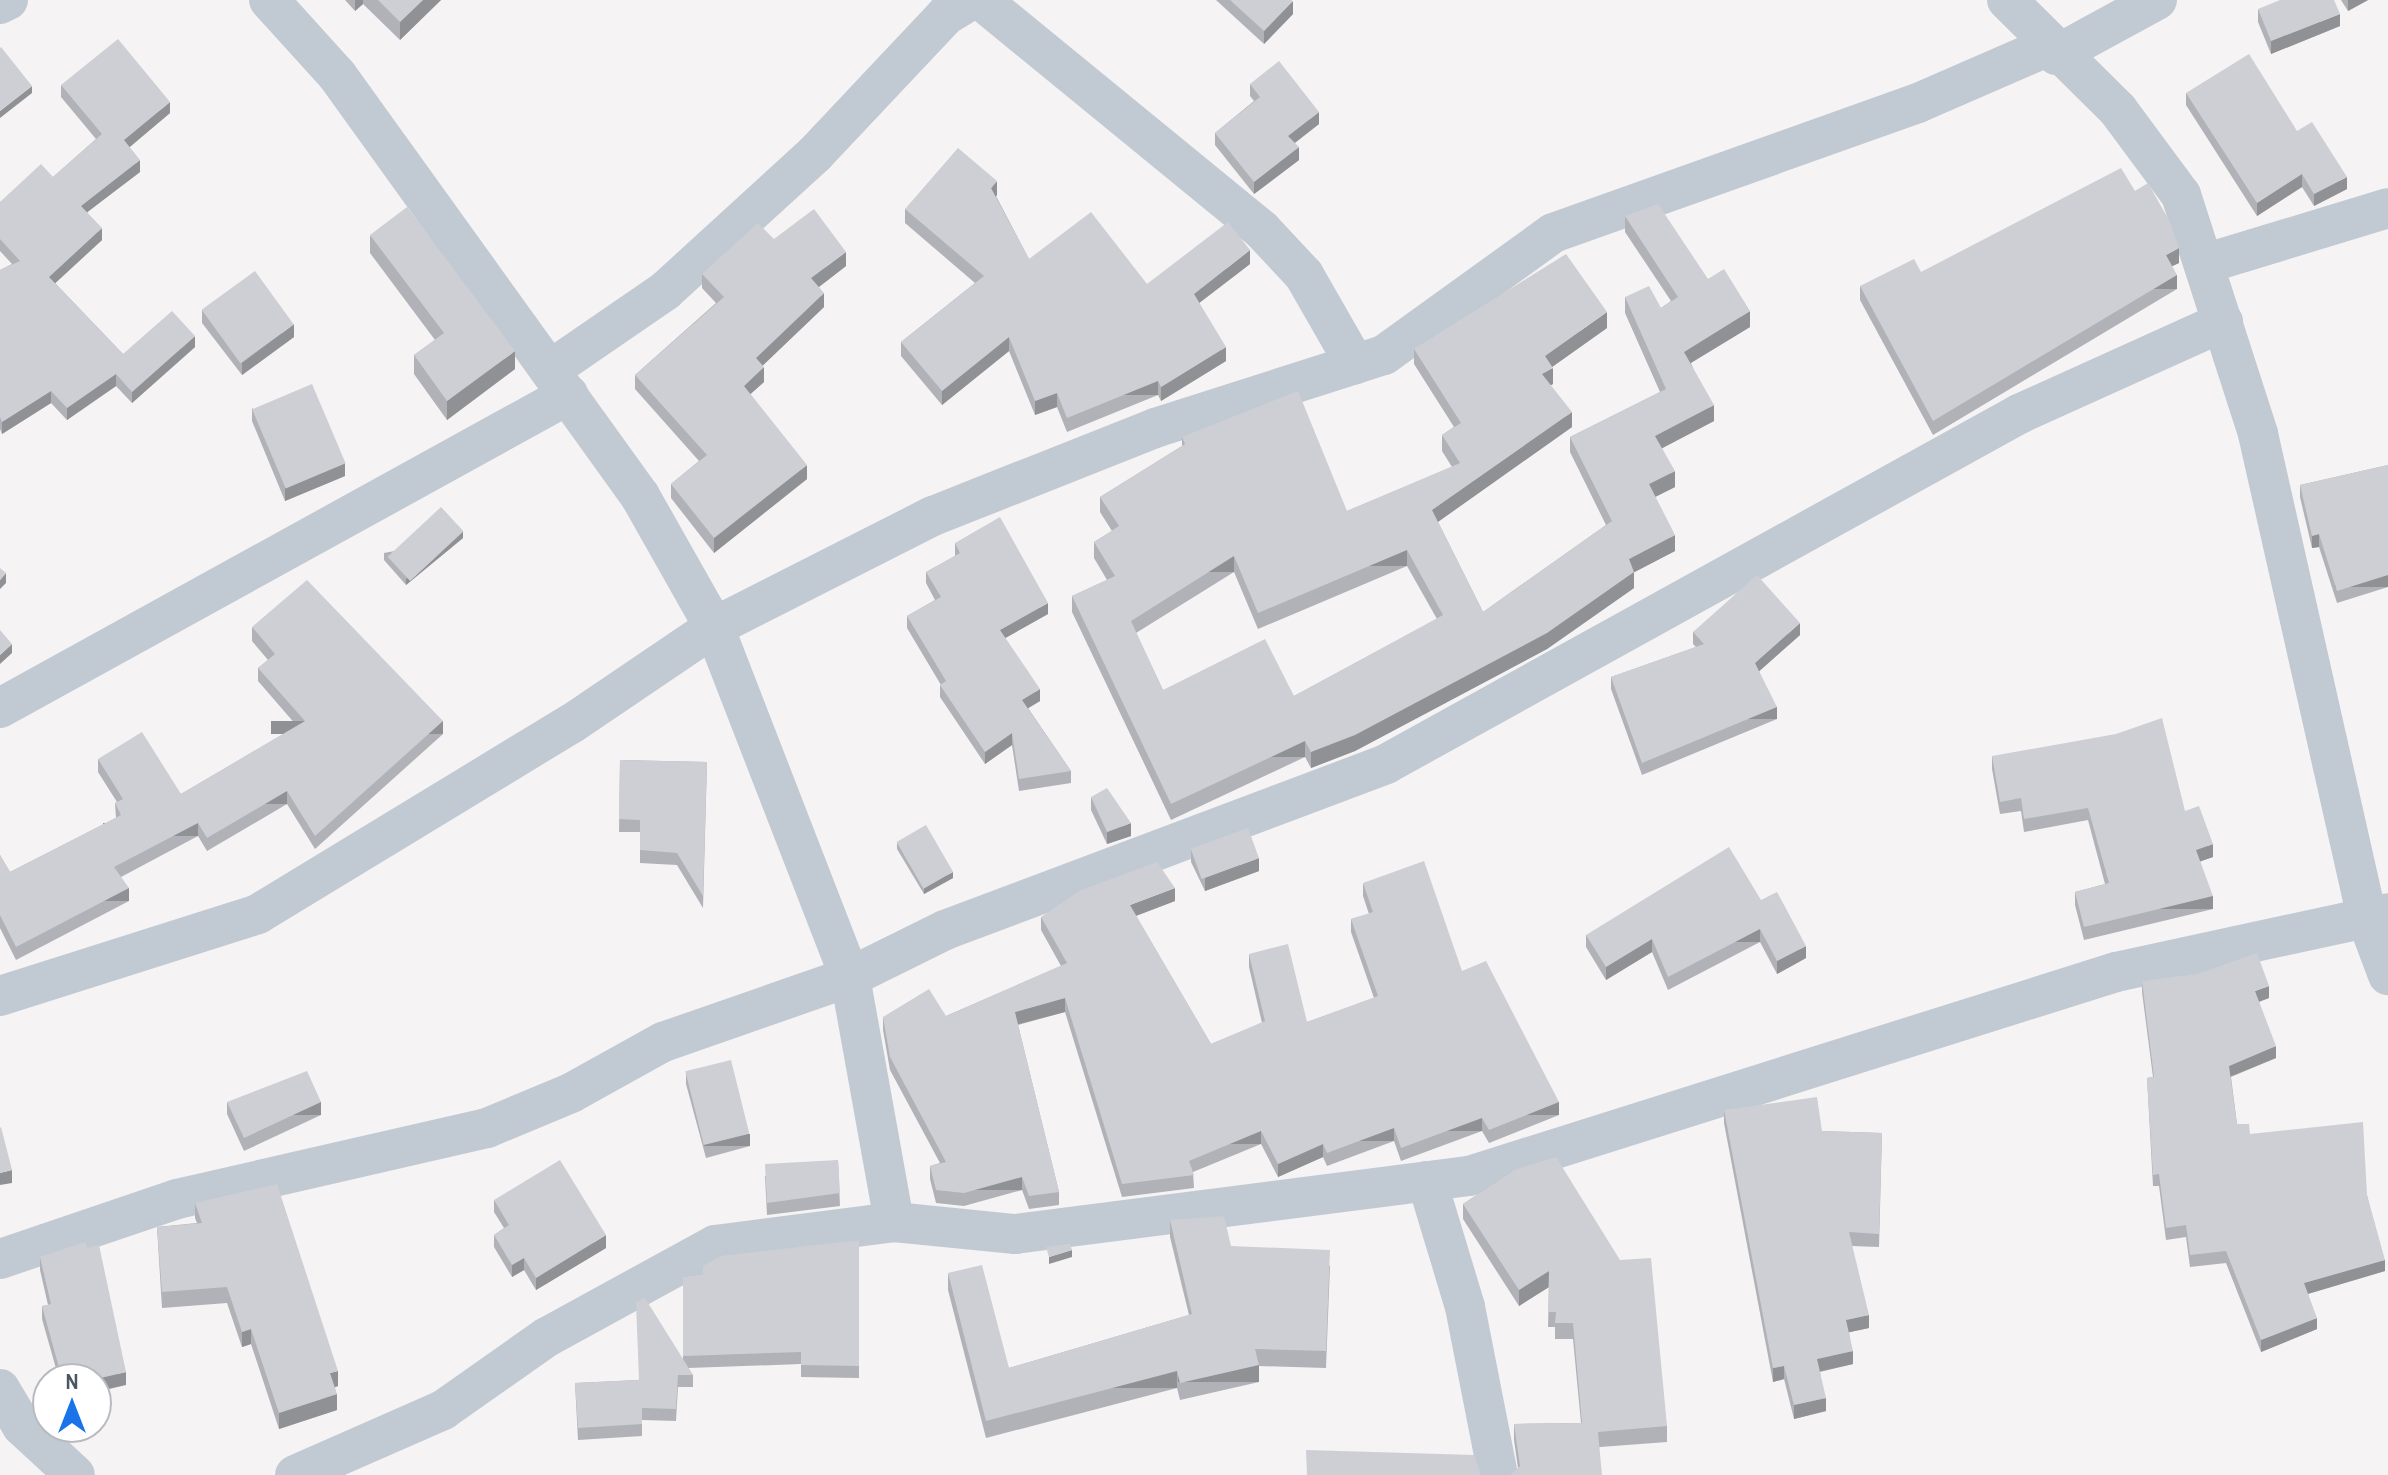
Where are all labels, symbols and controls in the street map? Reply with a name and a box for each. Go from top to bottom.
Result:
north arrow [32,1363,112,1443]
text: N [65,1366,79,1396]

